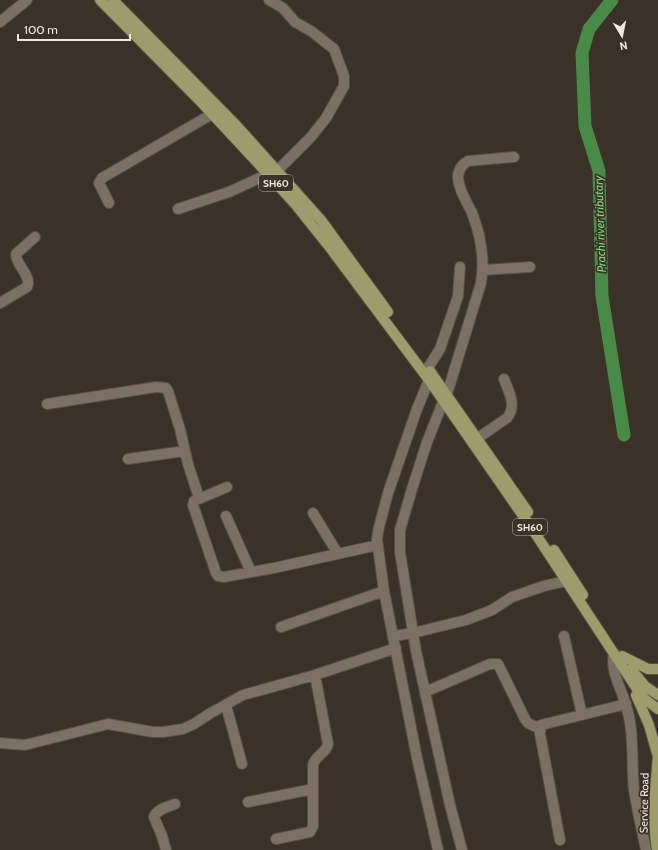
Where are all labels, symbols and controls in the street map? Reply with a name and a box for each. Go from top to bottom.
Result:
scale bar [18,16,130,42]
north arrow [602,16,642,56]
text: 100 m [24,22,58,37]
text: N [619,38,629,53]
road number: SH60 [259,175,293,191]
water label: Prachi river tributary [590,175,609,273]
road number: SH60 [513,519,547,535]
street label: Service Road [636,773,652,833]

